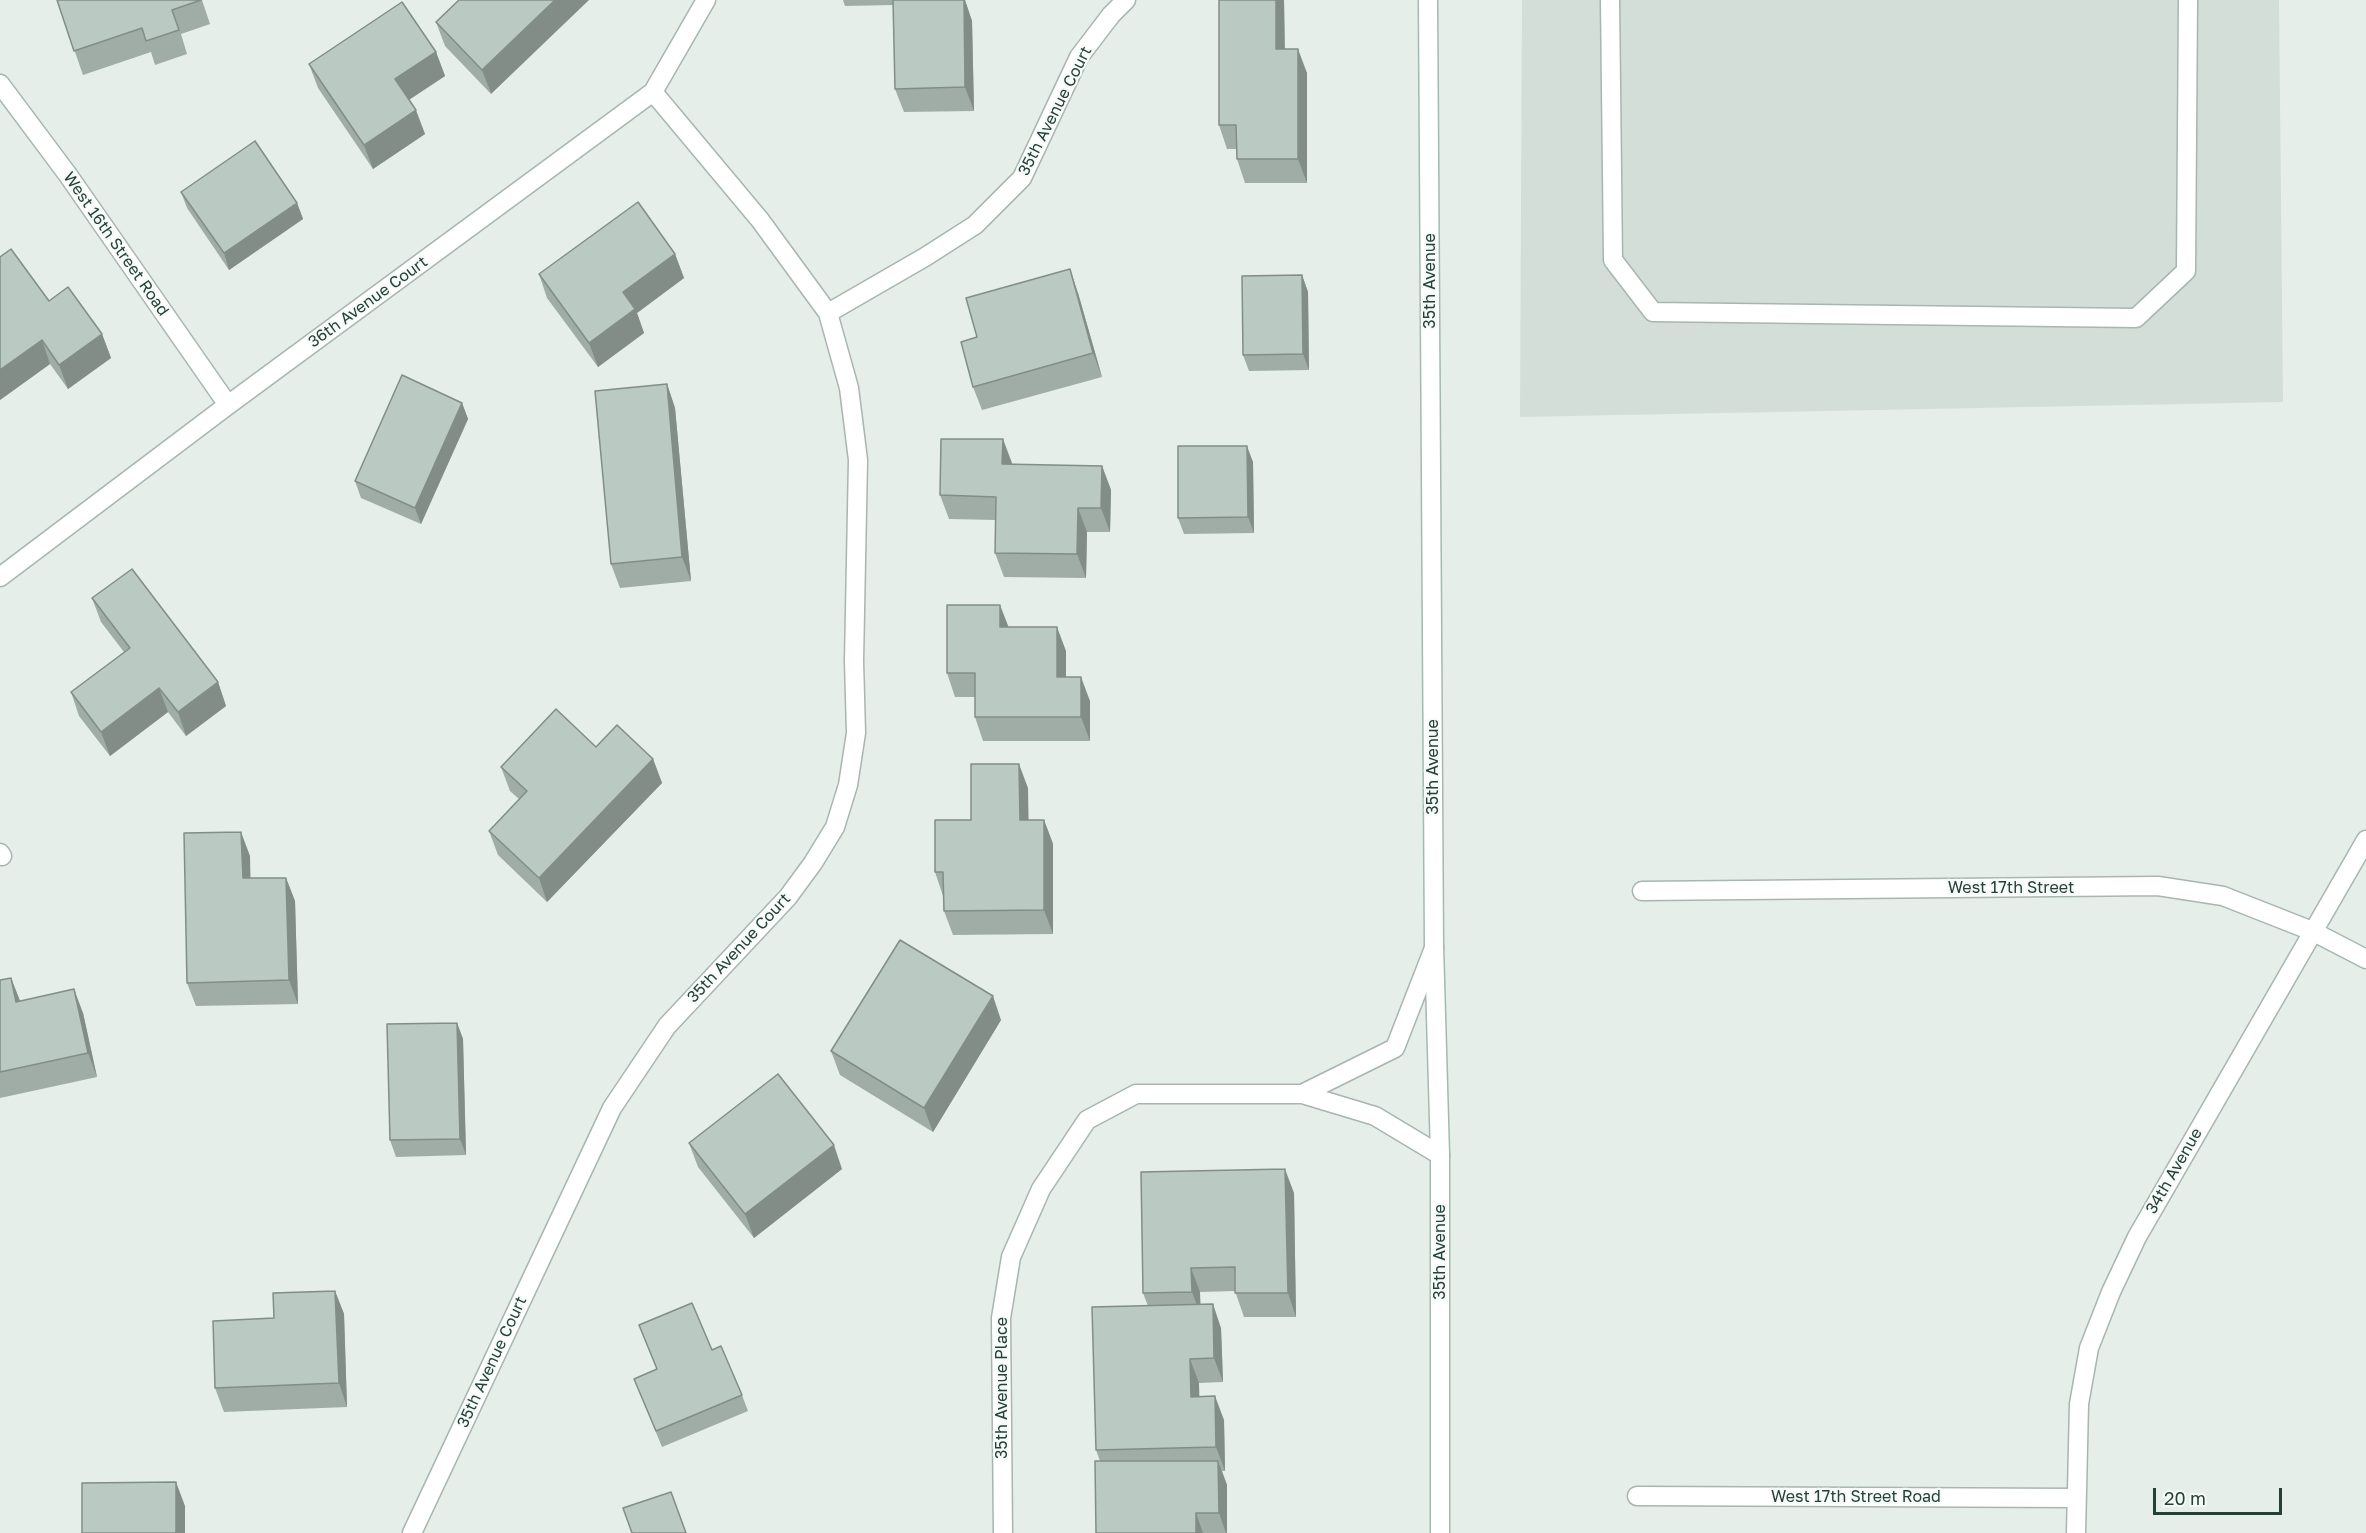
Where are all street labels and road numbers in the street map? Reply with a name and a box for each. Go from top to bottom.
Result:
street label: 35th Avenue Court [1014,43,1096,179]
street label: West 16th Street Road [59,168,173,320]
street label: 35th Avenue [1420,233,1440,329]
street label: 36th Avenue Court [305,252,431,352]
street label: 35th Avenue [1423,719,1443,815]
street label: West 17th Street [1948,878,2074,898]
street label: 35th Avenue Court [683,889,795,1007]
street label: 34th Avenue [2142,1125,2206,1217]
street label: 35th Avenue [1430,1204,1450,1300]
street label: 35th Avenue Court [453,1293,531,1431]
street label: 35th Avenue Place [992,1317,1012,1459]
street label: West 17th Street Road [1771,1487,1941,1507]

